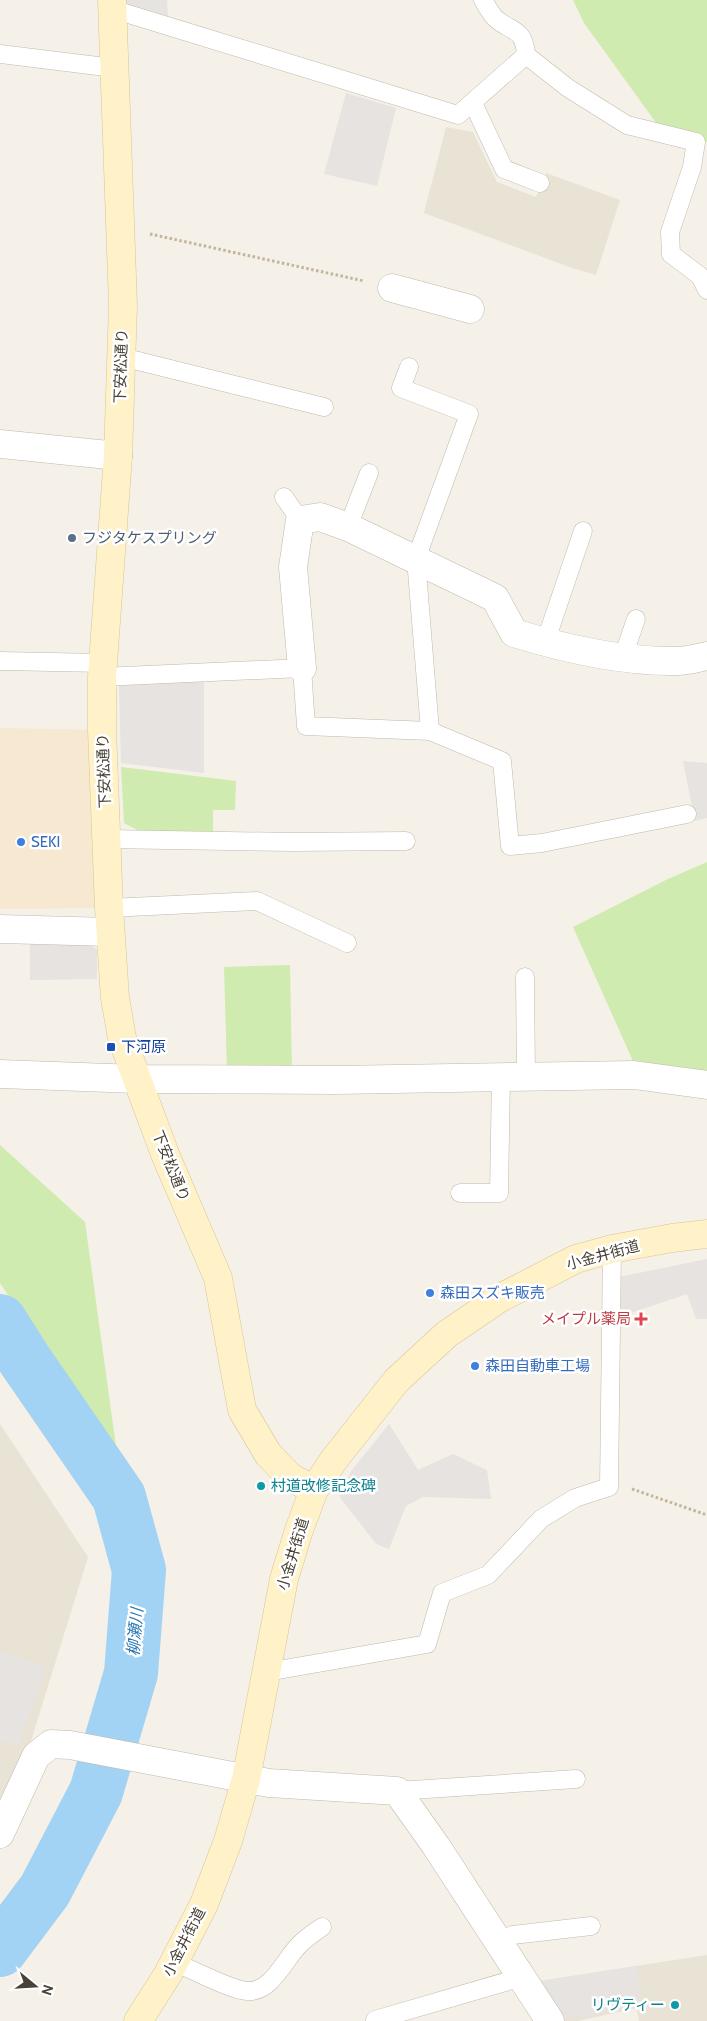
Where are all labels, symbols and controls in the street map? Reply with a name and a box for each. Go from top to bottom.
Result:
street label: 下安松通り [111,328,131,404]
place label: フジタケスプリング [82,529,217,547]
marker: フジタケスプリング [66,532,78,544]
street label: 下安松通り [94,733,114,809]
place label: SEKI [31,833,60,851]
marker: SEKI [15,836,27,848]
place label: 下河原 [121,1038,166,1056]
marker: 下河原 [105,1041,117,1053]
street label: 下安松通り [149,1128,193,1204]
street label: 小金井街道 [564,1237,642,1273]
place label: 森田スズキ販売 [440,1284,545,1302]
marker: 森田スズキ販売 [424,1287,436,1299]
place label: メイプル薬局 [541,1310,631,1328]
marker: メイプル薬局 [635,1313,647,1325]
place label: 森田自動車工場 [485,1357,590,1375]
marker: 森田自動車工場 [469,1360,481,1372]
place label: 村道改修記念碑 [271,1477,376,1495]
marker: 村道改修記念碑 [255,1480,267,1492]
street label: 小金井街道 [273,1515,313,1593]
water label: 柳瀬川 [123,1605,147,1657]
street label: 小金井街道 [159,1904,209,1980]
north arrow [10,1961,60,2011]
text: N [37,1983,57,1998]
place label: リヴティー [591,1996,665,2014]
marker: リヴティー [669,1999,681,2011]

